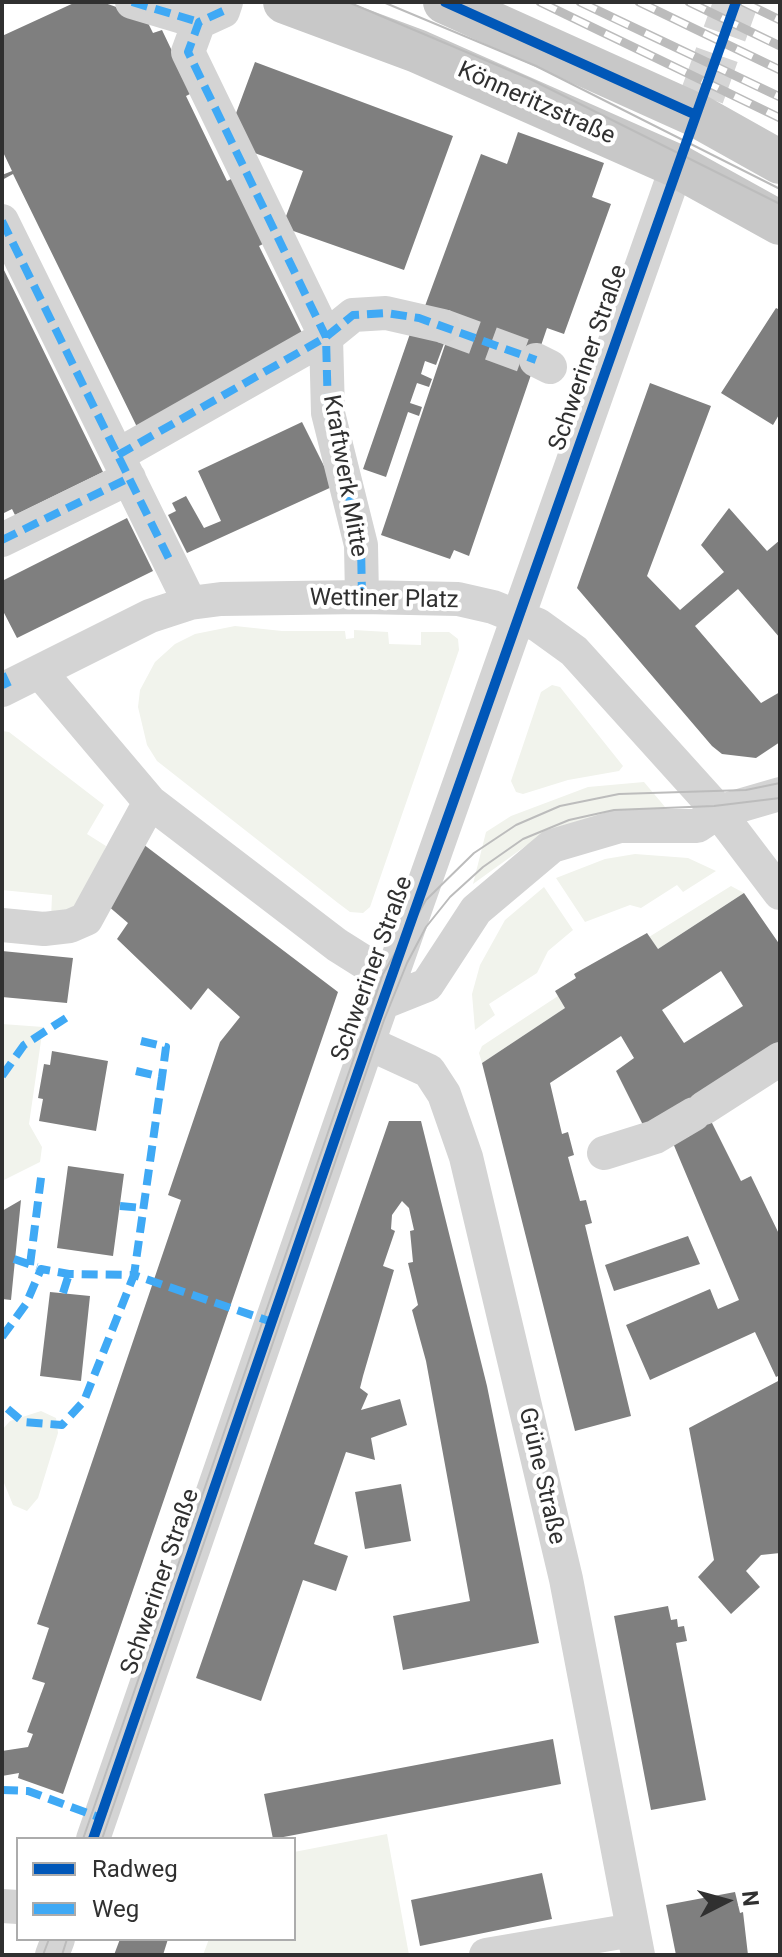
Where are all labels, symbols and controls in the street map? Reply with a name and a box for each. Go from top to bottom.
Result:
street label: Könneritzstraße [453,56,619,152]
street label: Schweriner Straße [544,261,634,455]
street label: Kraftwerk Mitte [316,393,372,559]
street label: Wettiner Platz [309,584,459,616]
street label: Schweriner Straße [326,873,420,1065]
street label: Grüne Straße [511,1405,571,1547]
street label: Schweriner Straße [116,1485,206,1679]
legend [16,1837,296,1941]
text: Radweg [92,1855,178,1883]
north arrow [686,1861,766,1941]
text: N [737,1889,764,1907]
text: Weg [92,1895,139,1923]

